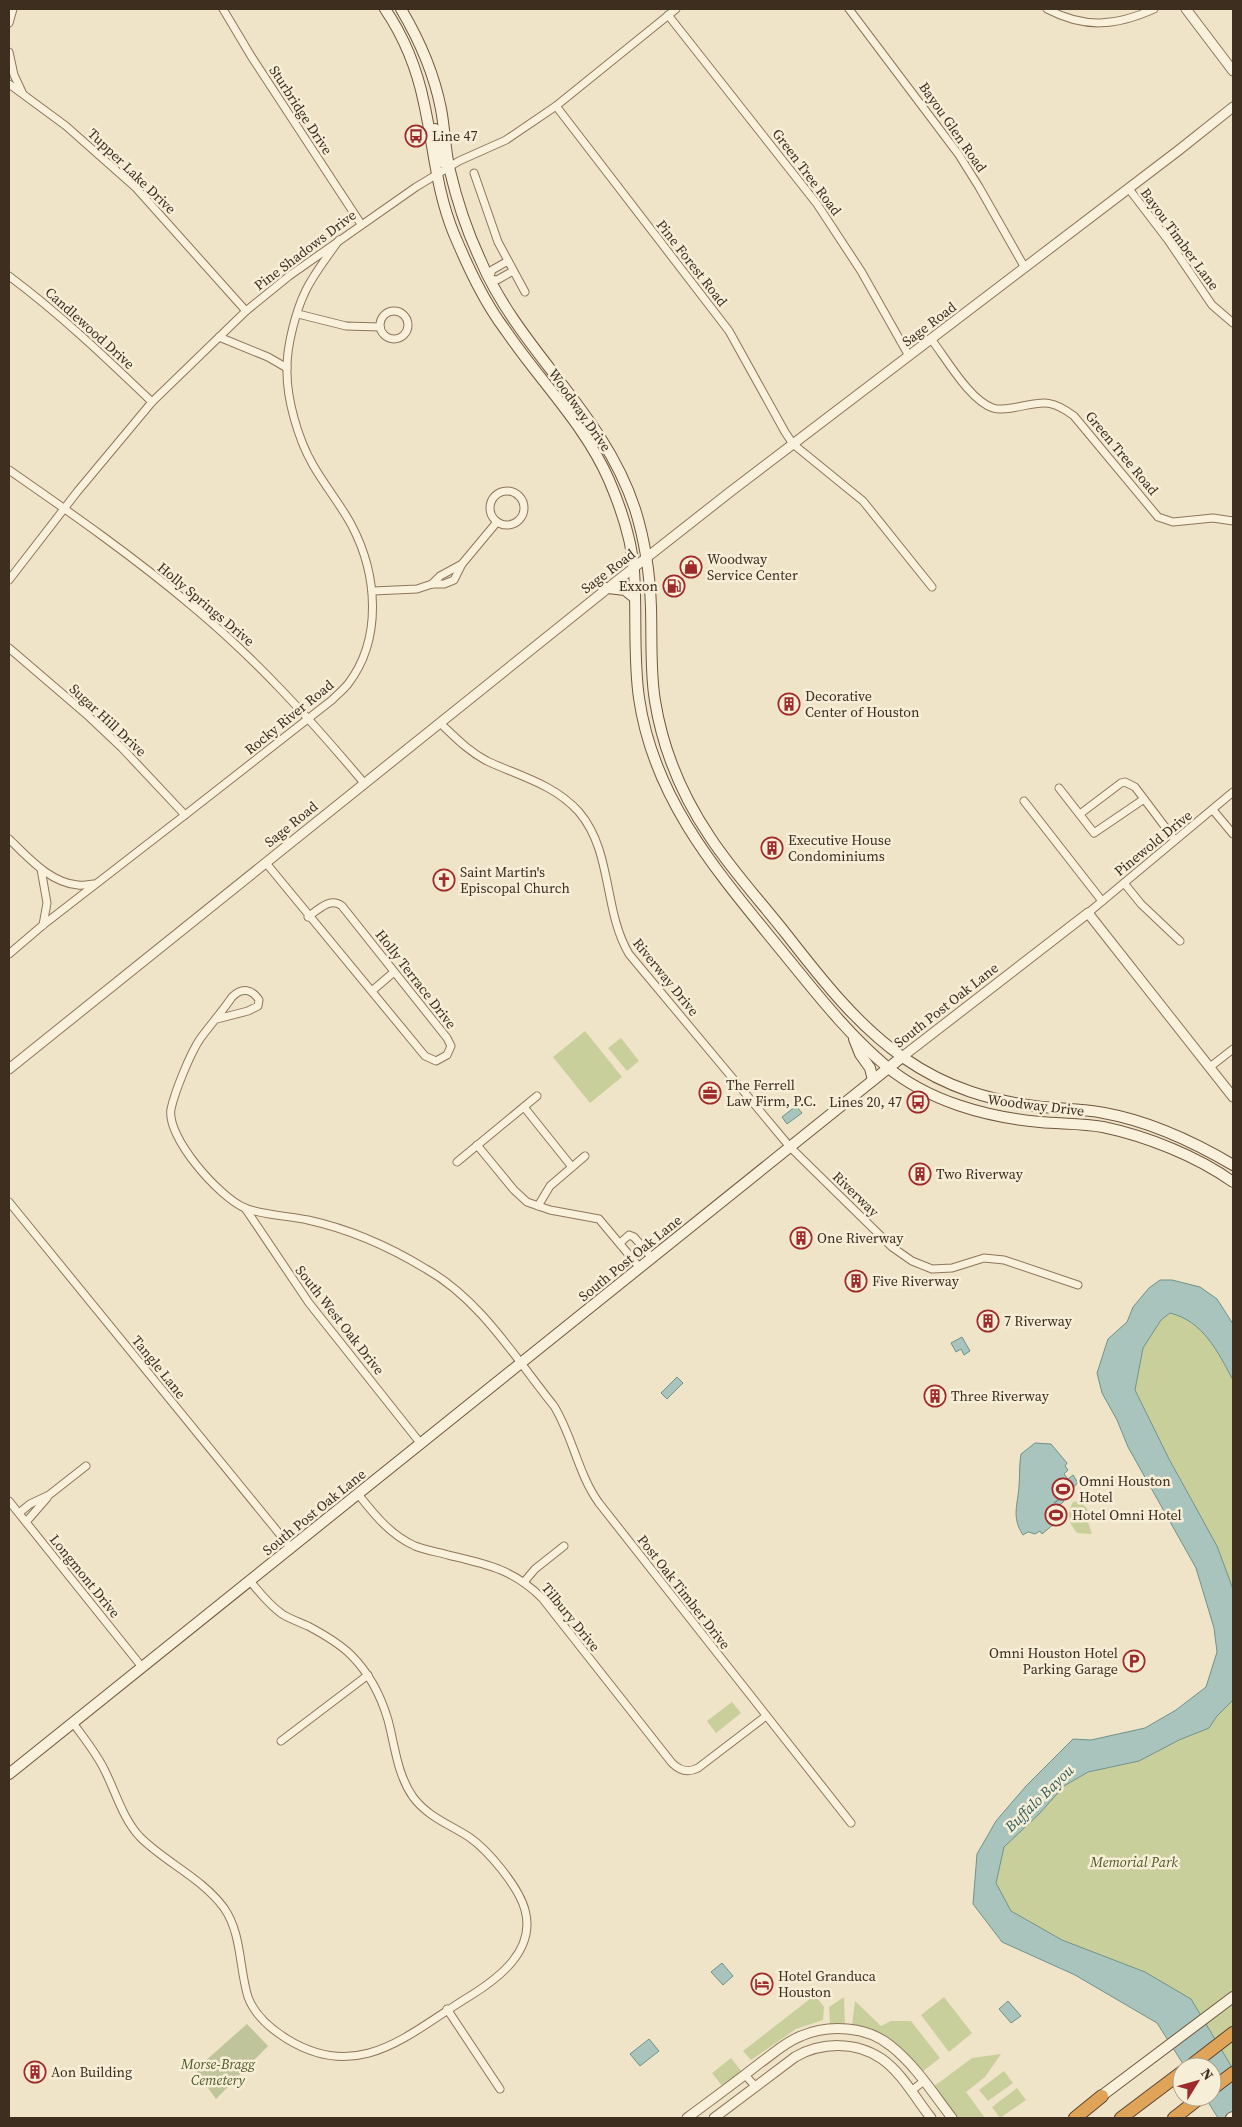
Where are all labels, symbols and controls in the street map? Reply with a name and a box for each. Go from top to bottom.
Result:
street label: Sturbridge Drive [265,61,337,159]
street label: Bayou Glen Road [914,78,992,176]
street label: Tupper Lake Drive [83,124,181,218]
bus stop icon: Line 47 [404,124,428,148]
street label: Green Tree Road [768,124,846,220]
place label: Line 47 [432,126,477,146]
street label: Bayou Timber Lane [1136,184,1224,294]
street label: Pine Shadows Drive [250,205,360,295]
street label: Pine Forest Road [652,215,732,311]
street label: Candlewood Drive [41,282,139,374]
street label: Sage Road [898,297,960,351]
street label: Woodway Drive [544,364,616,456]
street label: Green Tree Road [1081,407,1163,499]
street label: Sage Road [577,544,639,598]
place label: Woodway Service Center [707,549,798,585]
shop icon: Woodway Service Center [679,555,703,579]
street label: Holly Springs Drive [153,557,259,651]
fuel station icon: Exxon [662,574,686,598]
place label: Exxon [619,576,659,596]
street label: Rocky River Road [240,675,338,759]
street label: Sugar Hill Drive [65,679,151,761]
place label: Decorative Center of Houston [805,686,920,722]
building icon: Decorative Center of Houston [777,692,801,716]
street label: Sage Road [260,796,322,852]
street label: Pinewold Drive [1110,805,1196,881]
place label: Executive House Condominiums [788,830,891,866]
building icon: Executive House Condominiums [760,836,784,860]
place label: Saint Martin's Episcopal Church [460,862,570,898]
church icon: Saint Martin's Episcopal Church [432,868,456,892]
street label: Holly Terrace Drive [371,925,461,1033]
street label: Riverway Drive [628,934,704,1020]
street label: South Post Oak Lane [890,958,1002,1052]
place label: The Ferrell Law Firm, P.C. [726,1075,817,1111]
office icon: The Ferrell Law Firm, P.C. [698,1081,722,1105]
street label: Woodway Drive [986,1089,1086,1121]
bus stop icon: Lines 20, 47 [906,1090,930,1114]
place label: Lines 20, 47 [829,1092,902,1112]
building icon: Two Riverway [908,1162,932,1186]
place label: Two Riverway [936,1164,1024,1184]
street label: Riverway [828,1167,884,1222]
street label: South Post Oak Lane [574,1210,686,1306]
building icon: One Riverway [789,1226,813,1250]
place label: One Riverway [817,1228,904,1248]
street label: South West Oak Drive [291,1261,389,1379]
building icon: Five Riverway [844,1269,868,1293]
place label: Five Riverway [872,1271,960,1291]
building icon: 7 Riverway [976,1309,1000,1333]
place label: 7 Riverway [1004,1311,1073,1331]
street label: Tangle Lane [127,1331,191,1403]
building icon: Three Riverway [923,1384,947,1408]
place label: Three Riverway [951,1386,1050,1406]
street label: South Post Oak Lane [258,1464,370,1560]
place label: Omni Houston Hotel [1079,1471,1171,1507]
sports icon: Omni Houston Hotel [1051,1477,1075,1501]
sports icon: Hotel Omni Hotel [1044,1503,1068,1527]
place label: Hotel Omni Hotel [1072,1505,1182,1525]
street label: Longmont Drive [45,1530,125,1622]
street label: Post Oak Timber Drive [633,1530,735,1654]
street label: Tilbury Drive [537,1578,605,1656]
place label: Omni Houston Hotel Parking Garage [989,1643,1118,1679]
parking icon: Omni Houston Hotel Parking Garage [1122,1649,1146,1673]
water label: Buffalo Bayou [999,1759,1078,1837]
park label: Memorial Park [1089,1852,1178,1872]
place label: Hotel Granduca Houston [778,1966,877,2002]
hotel icon: Hotel Granduca Houston [750,1972,774,1996]
park label: Morse-Bragg Cemetery [180,2054,256,2090]
north arrow [1172,2057,1222,2107]
building icon: Aon Building [23,2060,47,2084]
place label: Aon Building [51,2062,132,2082]
text: N [1196,2064,1218,2084]

